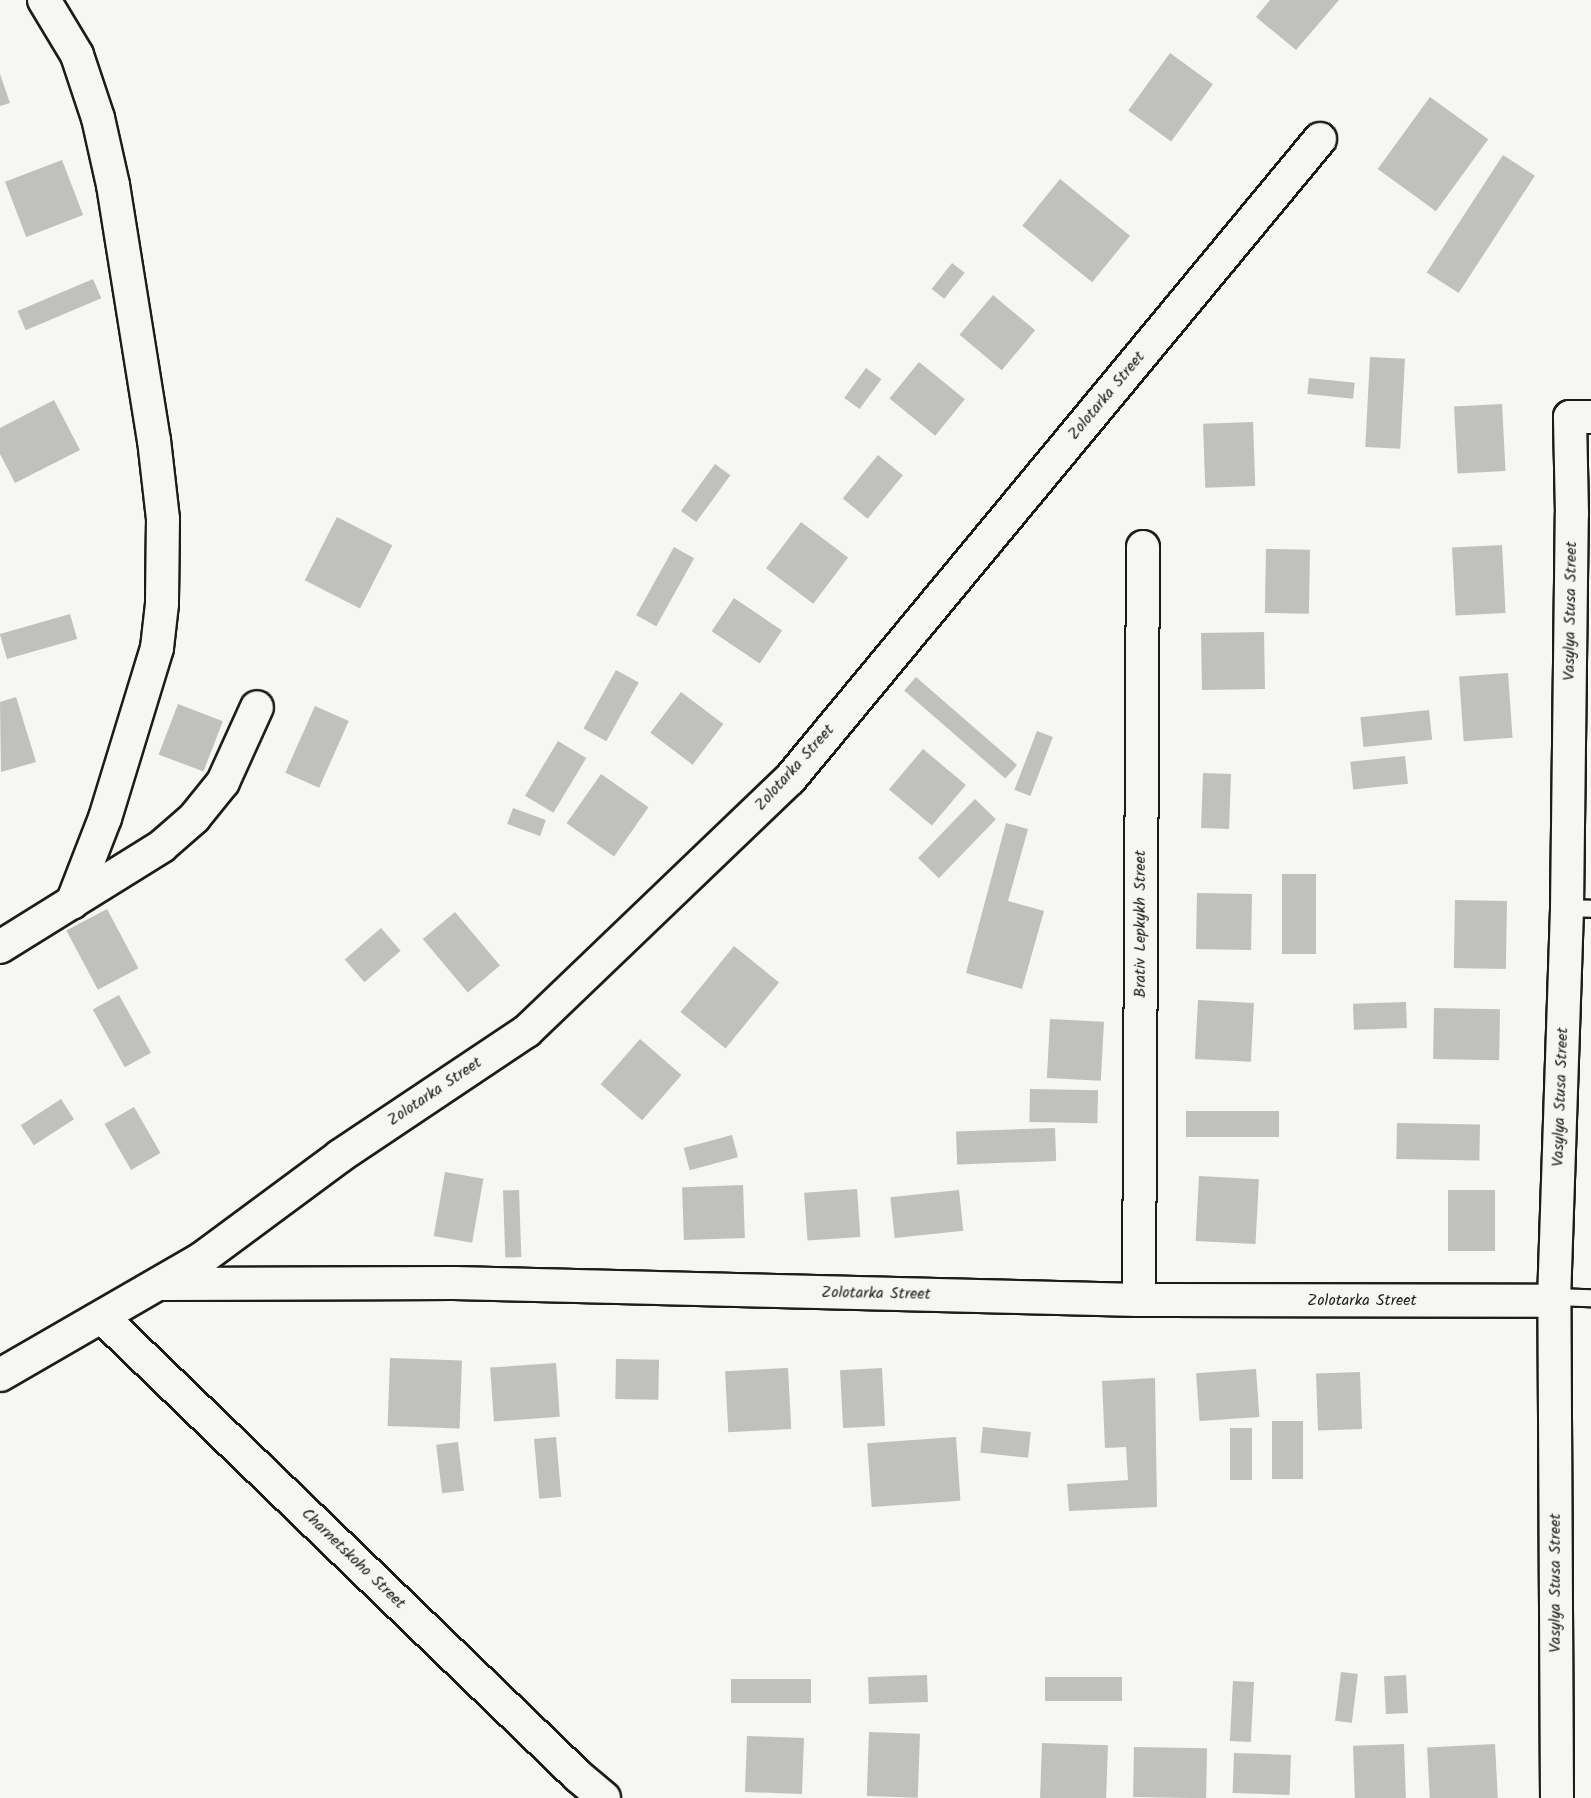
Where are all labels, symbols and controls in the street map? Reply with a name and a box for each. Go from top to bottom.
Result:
street label: Zolotarka Street [1065,348,1149,444]
street label: Vasylya Stusa Street [1560,541,1582,681]
street label: Zolotarka Street [751,721,839,815]
street label: Brativ Lepkykh Street [1131,850,1151,998]
street label: Vasylya Stusa Street [1549,1027,1573,1167]
street label: Zolotarka Street [384,1053,486,1131]
street label: Zolotarka Street [821,1283,931,1305]
street label: Zolotarka Street [1307,1291,1417,1311]
street label: Charnetskoho Street [297,1504,409,1614]
street label: Vasylya Stusa Street [1546,1513,1566,1653]

